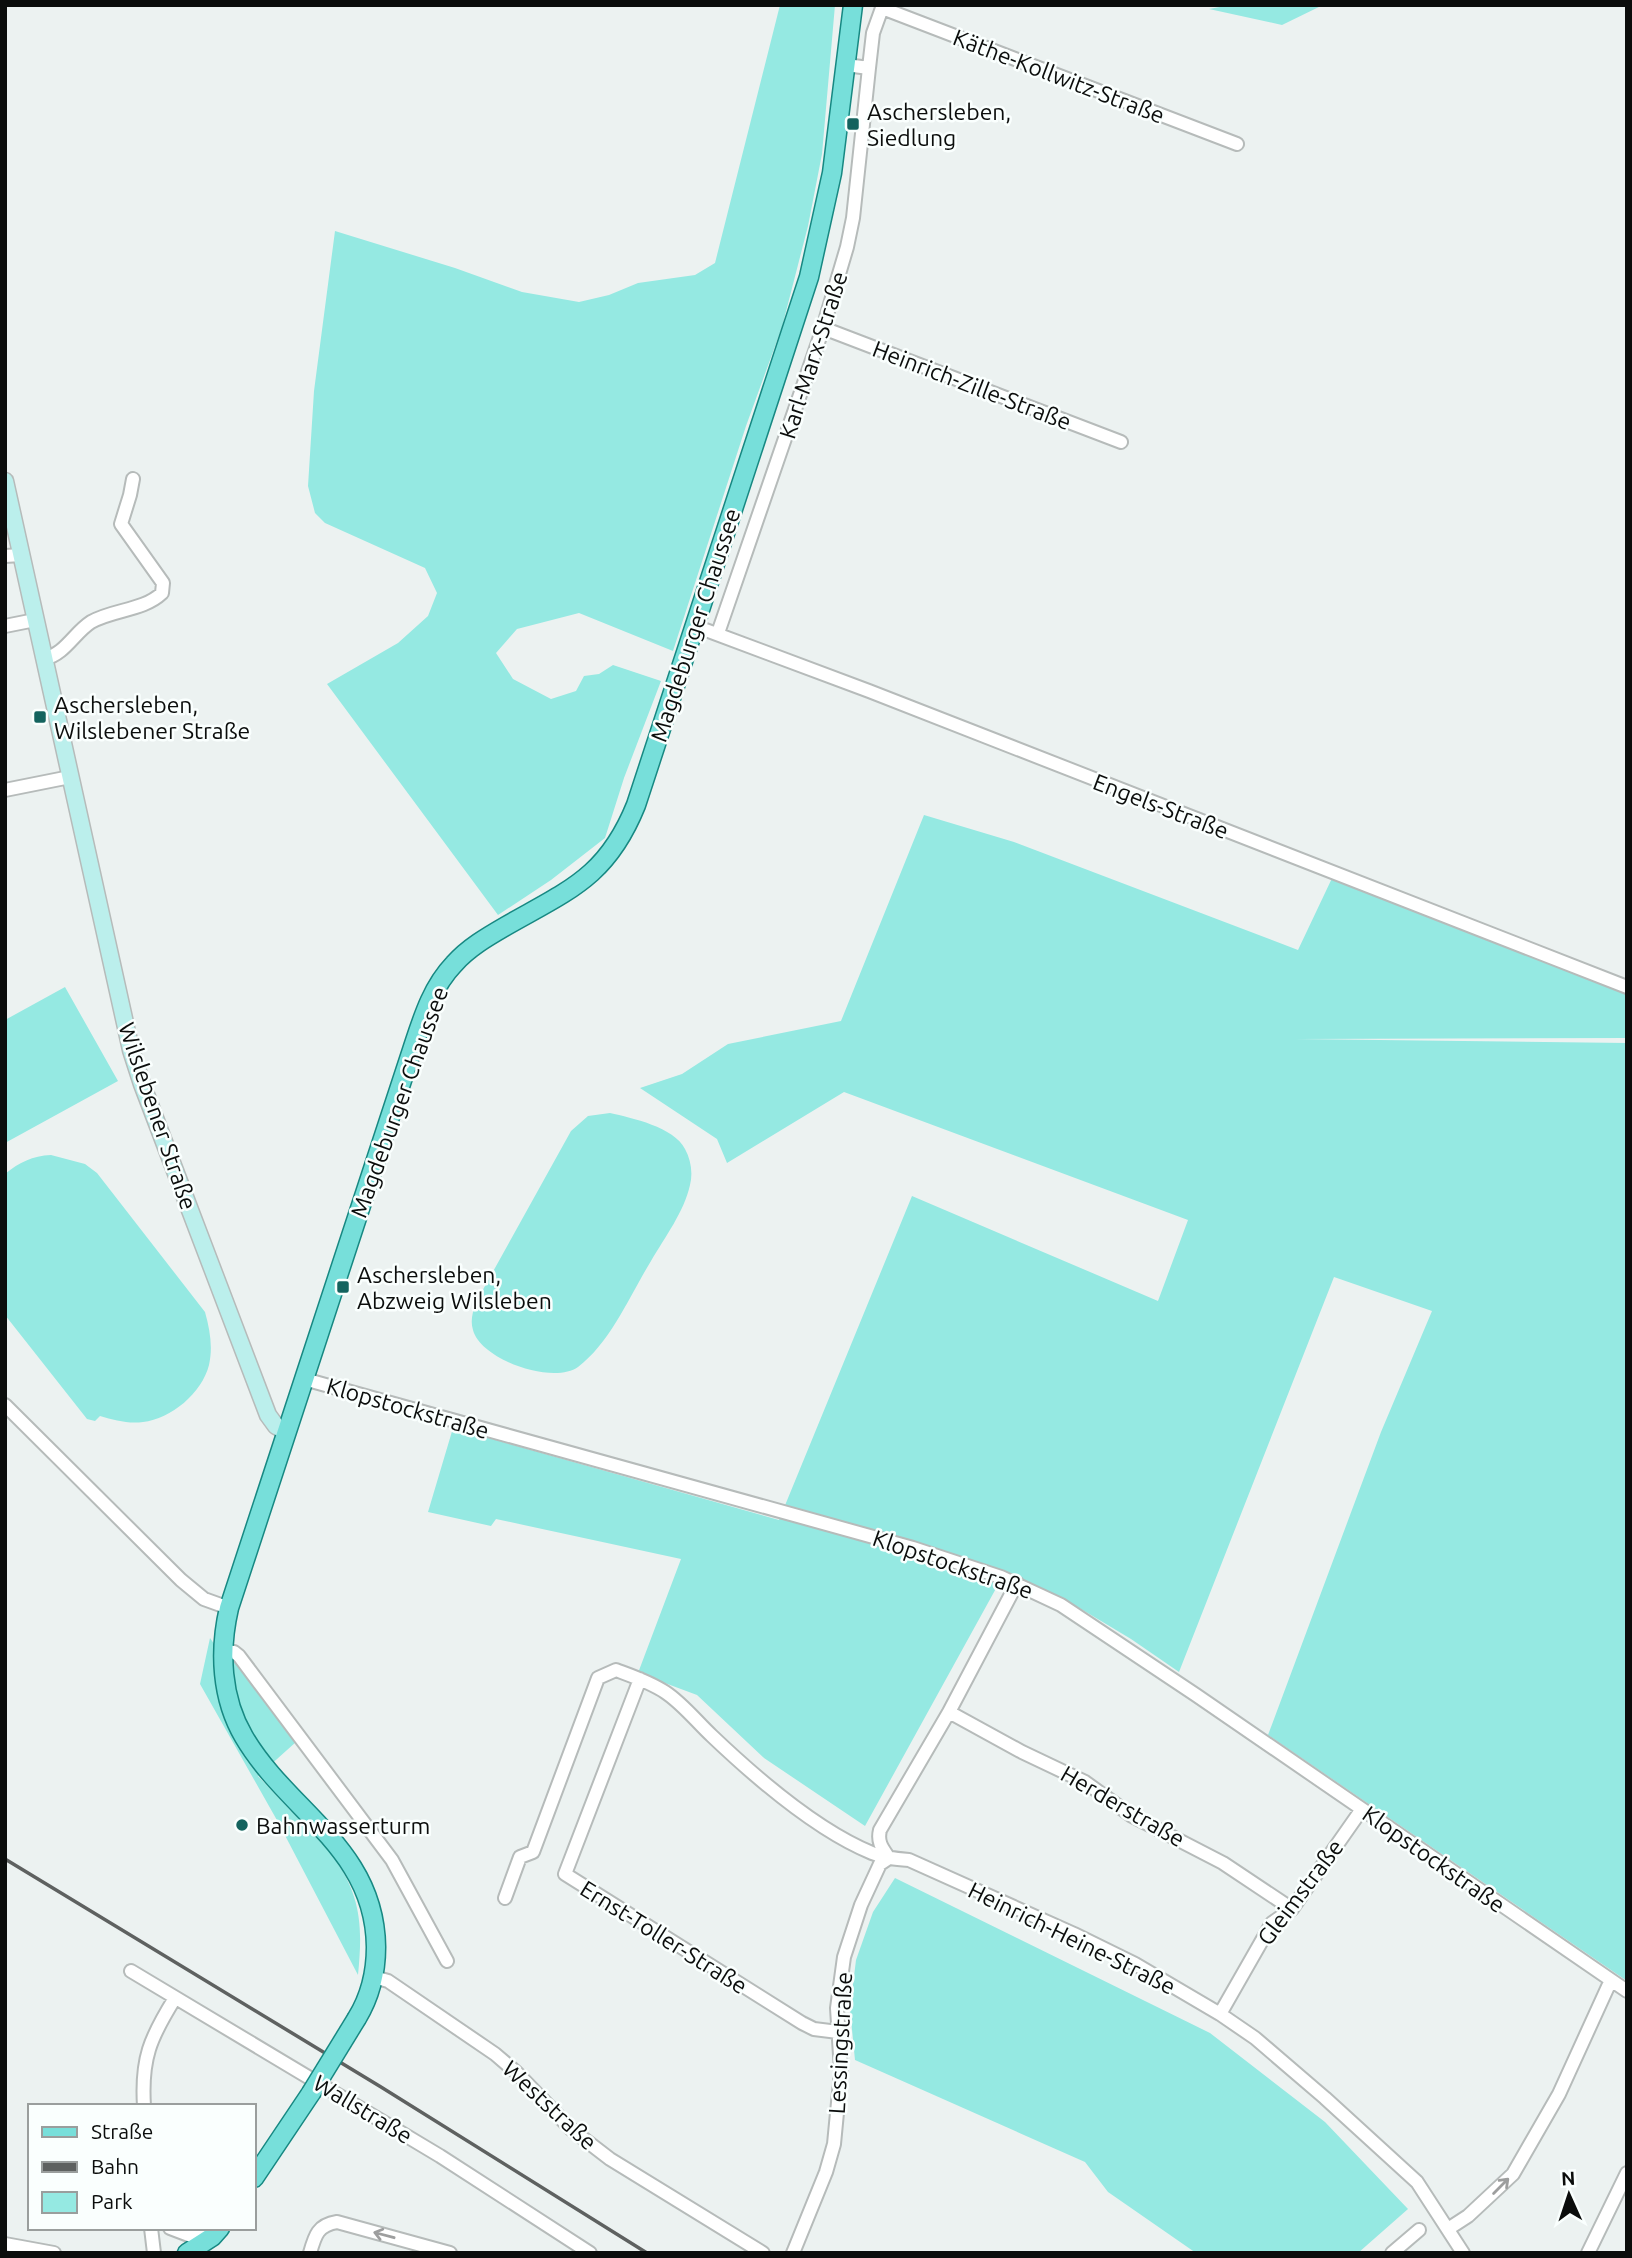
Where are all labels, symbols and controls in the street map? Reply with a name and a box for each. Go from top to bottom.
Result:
street label: Käthe-Kollwitz-Straße [950,24,1168,128]
place label: Aschersleben, Siedlung [867,99,1011,150]
marker: Aschersleben, Siedlung [845,116,861,132]
street label: Karl-Marx-Straße [774,268,852,442]
street label: Heinrich-Zille-Straße [869,336,1075,434]
street label: Magdeburger Chaussee [645,505,745,745]
place label: Aschersleben, Wilslebener Straße [54,692,250,743]
marker: Aschersleben, Wilslebener Straße [32,709,48,725]
street label: Engels-Straße [1090,769,1232,843]
street label: Magdeburger Chaussee [346,983,452,1221]
street label: Wilslebener Straße [114,1019,202,1213]
place label: Aschersleben, Abzweig Wilsleben [357,1262,552,1313]
marker: Aschersleben, Abzweig Wilsleben [335,1279,351,1295]
street label: Klopstockstraße [324,1373,492,1443]
street label: Klopstockstraße [870,1525,1036,1603]
street label: Herderstraße [1057,1761,1189,1851]
street label: Klopstockstraße [1358,1801,1510,1917]
place label: Bahnwasserturm [256,1813,430,1838]
marker: Bahnwasserturm [234,1817,250,1833]
street label: Gleimstraße [1252,1834,1348,1950]
street label: Ernst-Toller-Straße [576,1876,752,1998]
street label: Heinrich-Heine-Straße [964,1877,1180,1999]
street label: Lessingstraße [824,1971,856,2115]
street label: Weststraße [498,2055,602,2155]
street label: Wallstraße [309,2070,417,2148]
legend [28,2104,256,2230]
text: Straße [91,2119,153,2143]
text: Bahn [91,2154,139,2178]
north arrow [1534,2160,1604,2230]
text: N [1560,2167,1576,2189]
one-way arrow [1492,2178,1509,2195]
text: Park [91,2189,133,2213]
one-way arrow [373,2228,396,2241]

